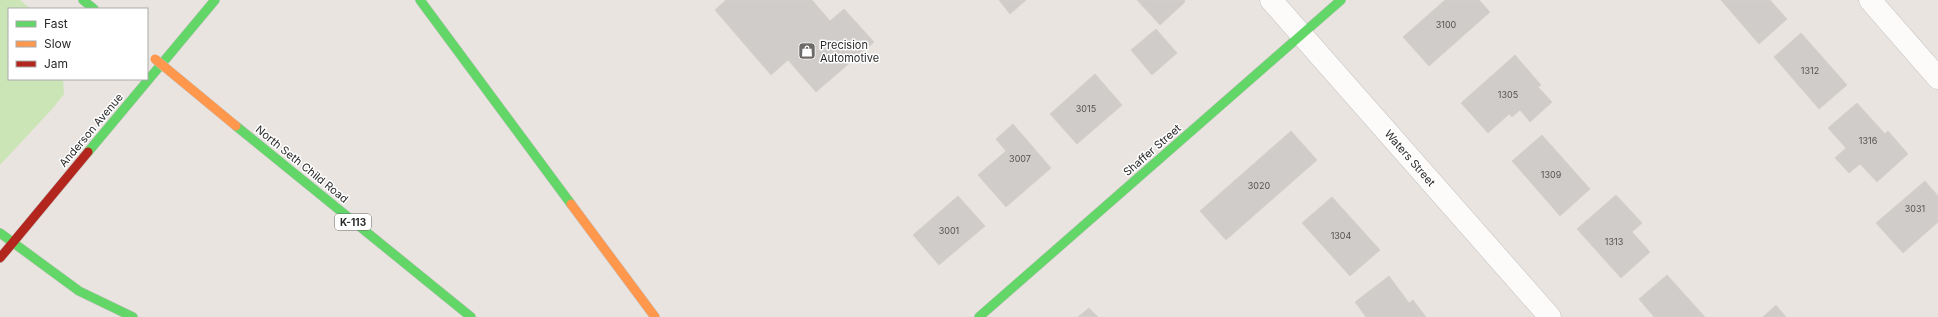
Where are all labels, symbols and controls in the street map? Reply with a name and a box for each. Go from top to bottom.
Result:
legend [8,8,148,80]
text: Fast [44,16,68,31]
house number: 3100 [1436,19,1457,30]
text: Slow [44,36,72,51]
place label: Precision Automotive [820,38,879,65]
shop icon: Precision Automotive [797,41,817,61]
text: Jam [44,56,68,71]
house number: 1312 [1801,65,1819,76]
house number: 1305 [1498,89,1518,100]
street label: Anderson Avenue [56,90,126,170]
house number: 3015 [1076,103,1096,114]
street label: Shaffer Street [1120,121,1184,179]
street label: North Seth Child Road [253,122,351,206]
street label: Waters Street [1382,127,1439,189]
house number: 1316 [1859,135,1878,146]
house number: 3007 [1009,153,1031,164]
house number: 1309 [1541,169,1562,180]
house number: 3020 [1248,180,1271,191]
house number: 3031 [1905,203,1925,214]
road number: K-113 [335,214,371,230]
house number: 3001 [939,225,959,236]
house number: 1304 [1331,230,1352,241]
house number: 1313 [1605,236,1624,247]

